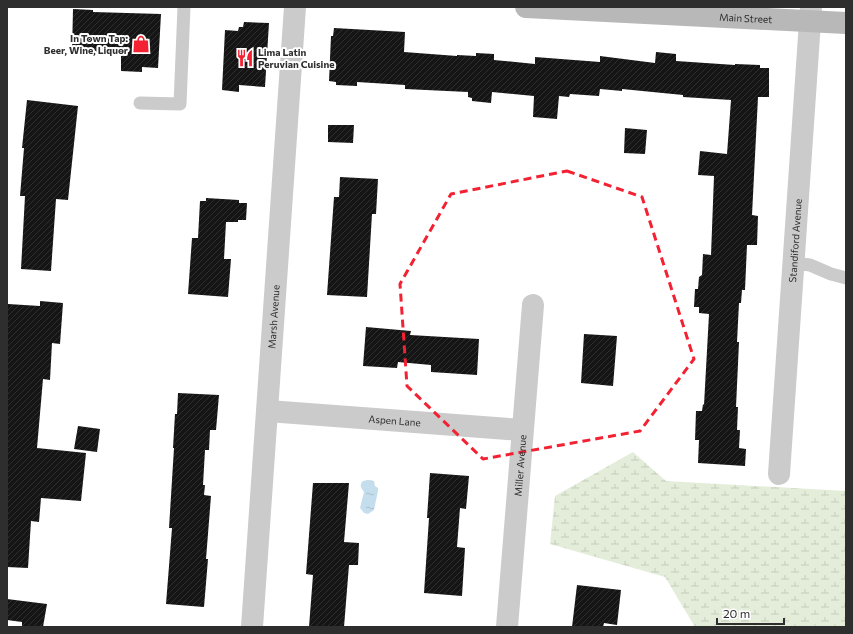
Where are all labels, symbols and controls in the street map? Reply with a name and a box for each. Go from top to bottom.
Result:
street label: Main Street [719,11,773,25]
place label: In Town Tap: Beer, Wine, Liquor [44,32,128,56]
shop icon: In Town Tap: Beer, Wine, Liquor [131,34,151,54]
place label: Lima Latin Peruvian Cuisine [258,46,334,70]
restaurant icon: Lima Latin Peruvian Cuisine [235,48,255,68]
street label: Standiford Avenue [786,198,804,283]
street label: Marsh Avenue [265,284,282,349]
street label: Aspen Lane [368,413,421,428]
street label: Miller Avenue [512,434,529,497]
scale bar [717,600,784,626]
text: 20 m [723,606,750,620]

